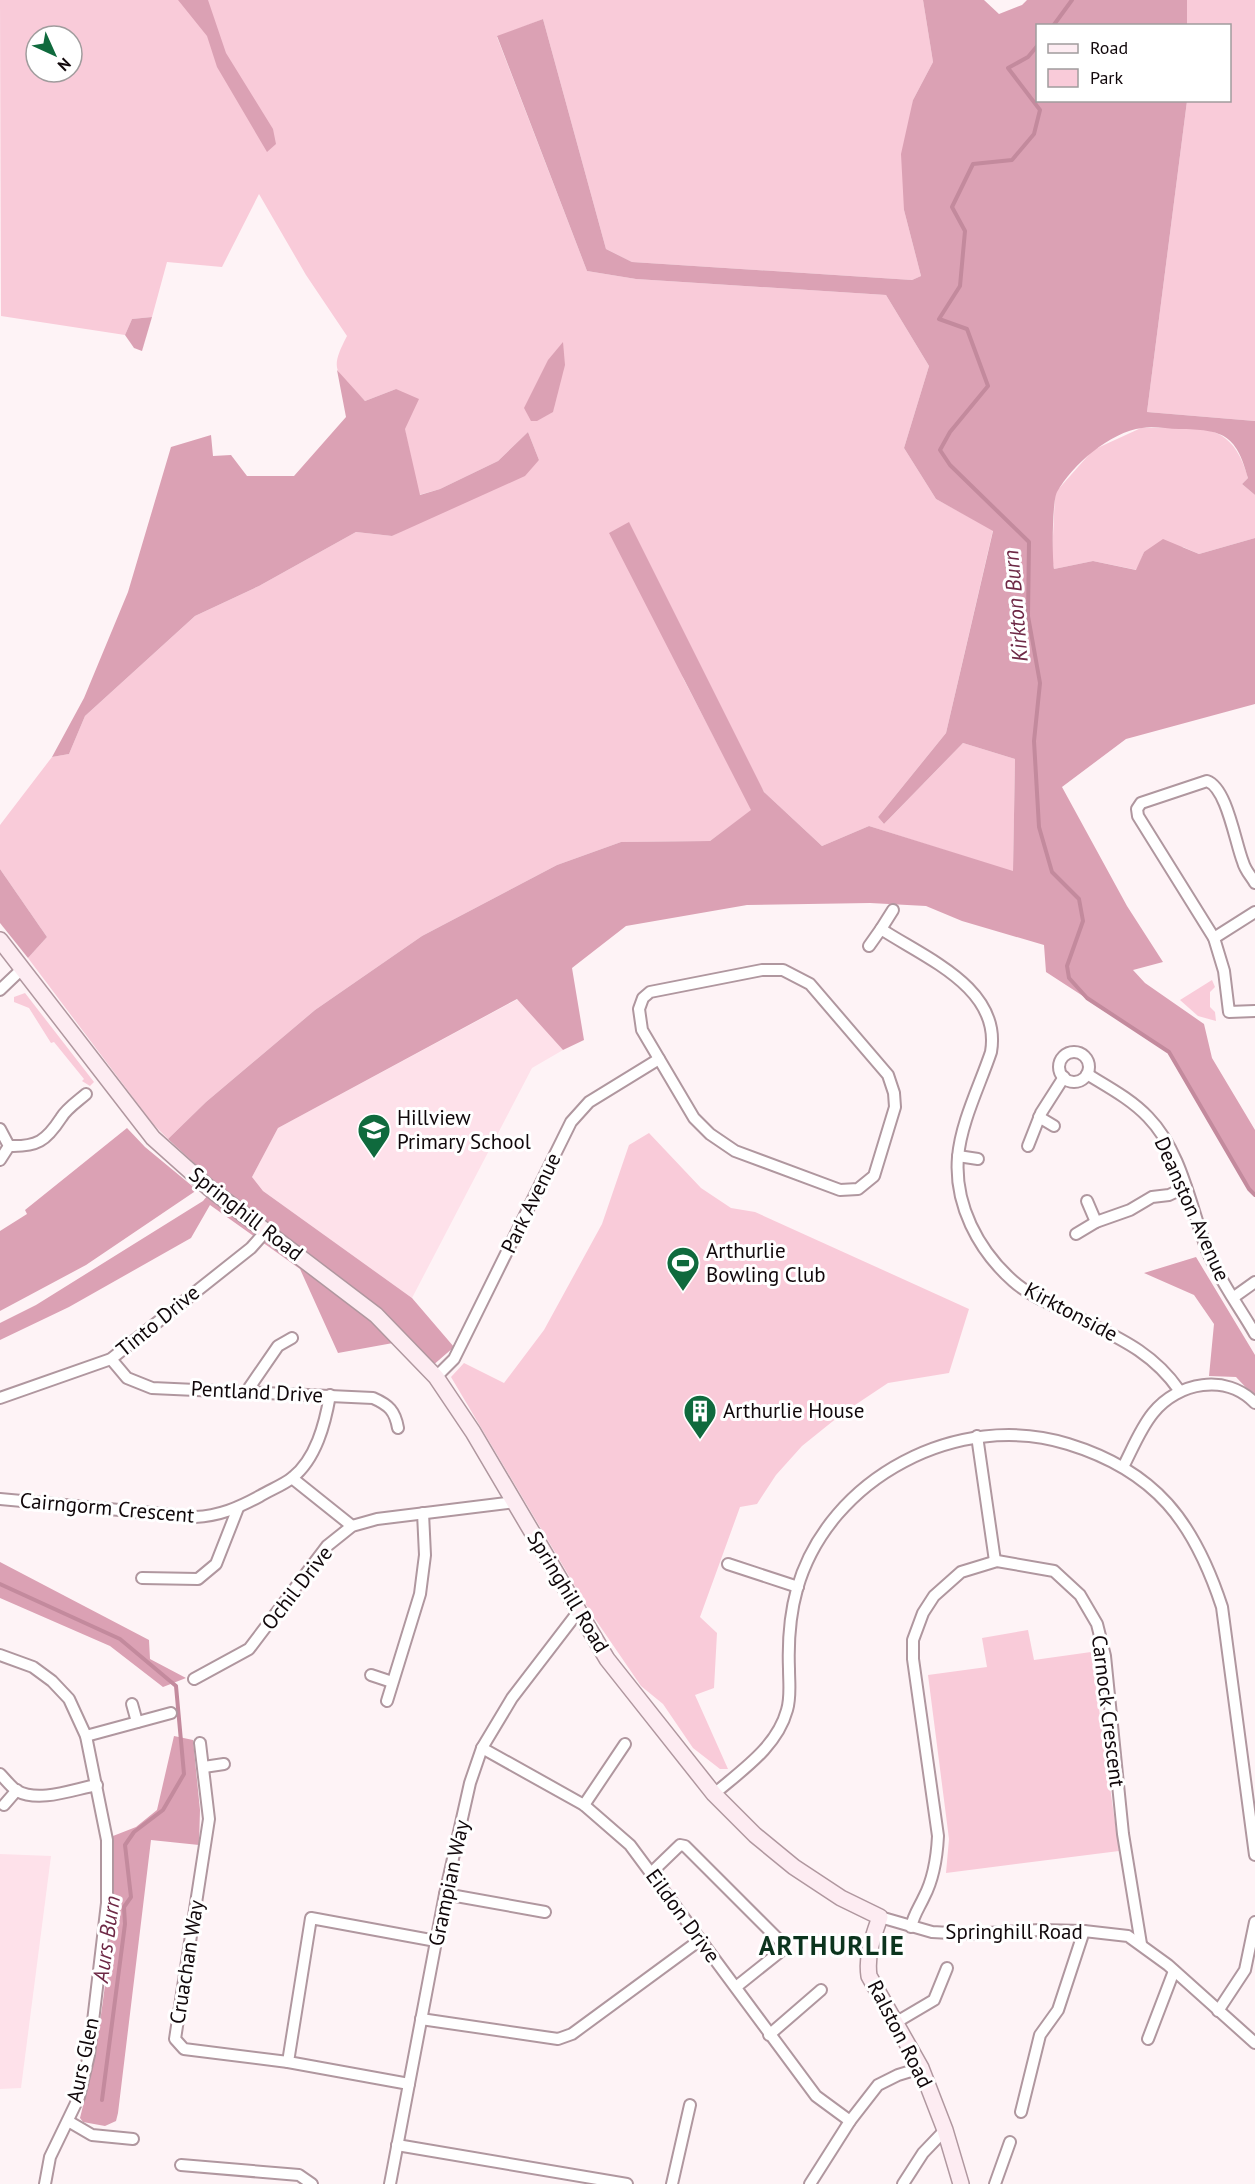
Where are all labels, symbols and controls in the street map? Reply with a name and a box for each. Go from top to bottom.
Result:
north arrow [24,24,84,84]
legend [1036,24,1231,102]
text: Road [1090,36,1128,59]
text: N [54,54,75,75]
text: Park [1090,66,1123,89]
water label: Kirkton Burn [996,549,1034,663]
place label: Hillview Primary School [397,1104,531,1155]
school or university icon: Hillview Primary School [356,1112,392,1159]
street label: Deanston Avenue [1149,1132,1236,1285]
street label: Park Avenue [495,1148,566,1257]
street label: Springhill Road [184,1161,309,1267]
place label: Arthurlie Bowling Club [706,1237,826,1288]
sports icon: Arthurlie Bowling Club [665,1245,701,1292]
street label: Kirktonside [1020,1276,1122,1347]
street label: Tinto Drive [110,1279,205,1362]
street label: Pentland Drive [190,1375,324,1408]
building icon: Arthurlie House [682,1393,718,1440]
place label: Arthurlie House [723,1397,864,1424]
street label: Cairngorm Crescent [19,1486,195,1529]
street label: Springhill Road [521,1526,615,1658]
street label: Ochil Drive [255,1540,338,1635]
street label: Carnock Crescent [1086,1633,1131,1789]
street label: Grampian Way [422,1817,475,1948]
street label: Eildon Drive [640,1863,727,1968]
water label: Aurs Burn [86,1894,126,1985]
street label: Cruachan Way [163,1898,210,2026]
street label: Springhill Road [945,1918,1083,1945]
district label: ARTHURLIE [759,1928,905,1962]
street label: Ralston Road [862,1975,939,2092]
street label: Aurs Glen [60,2015,105,2105]

